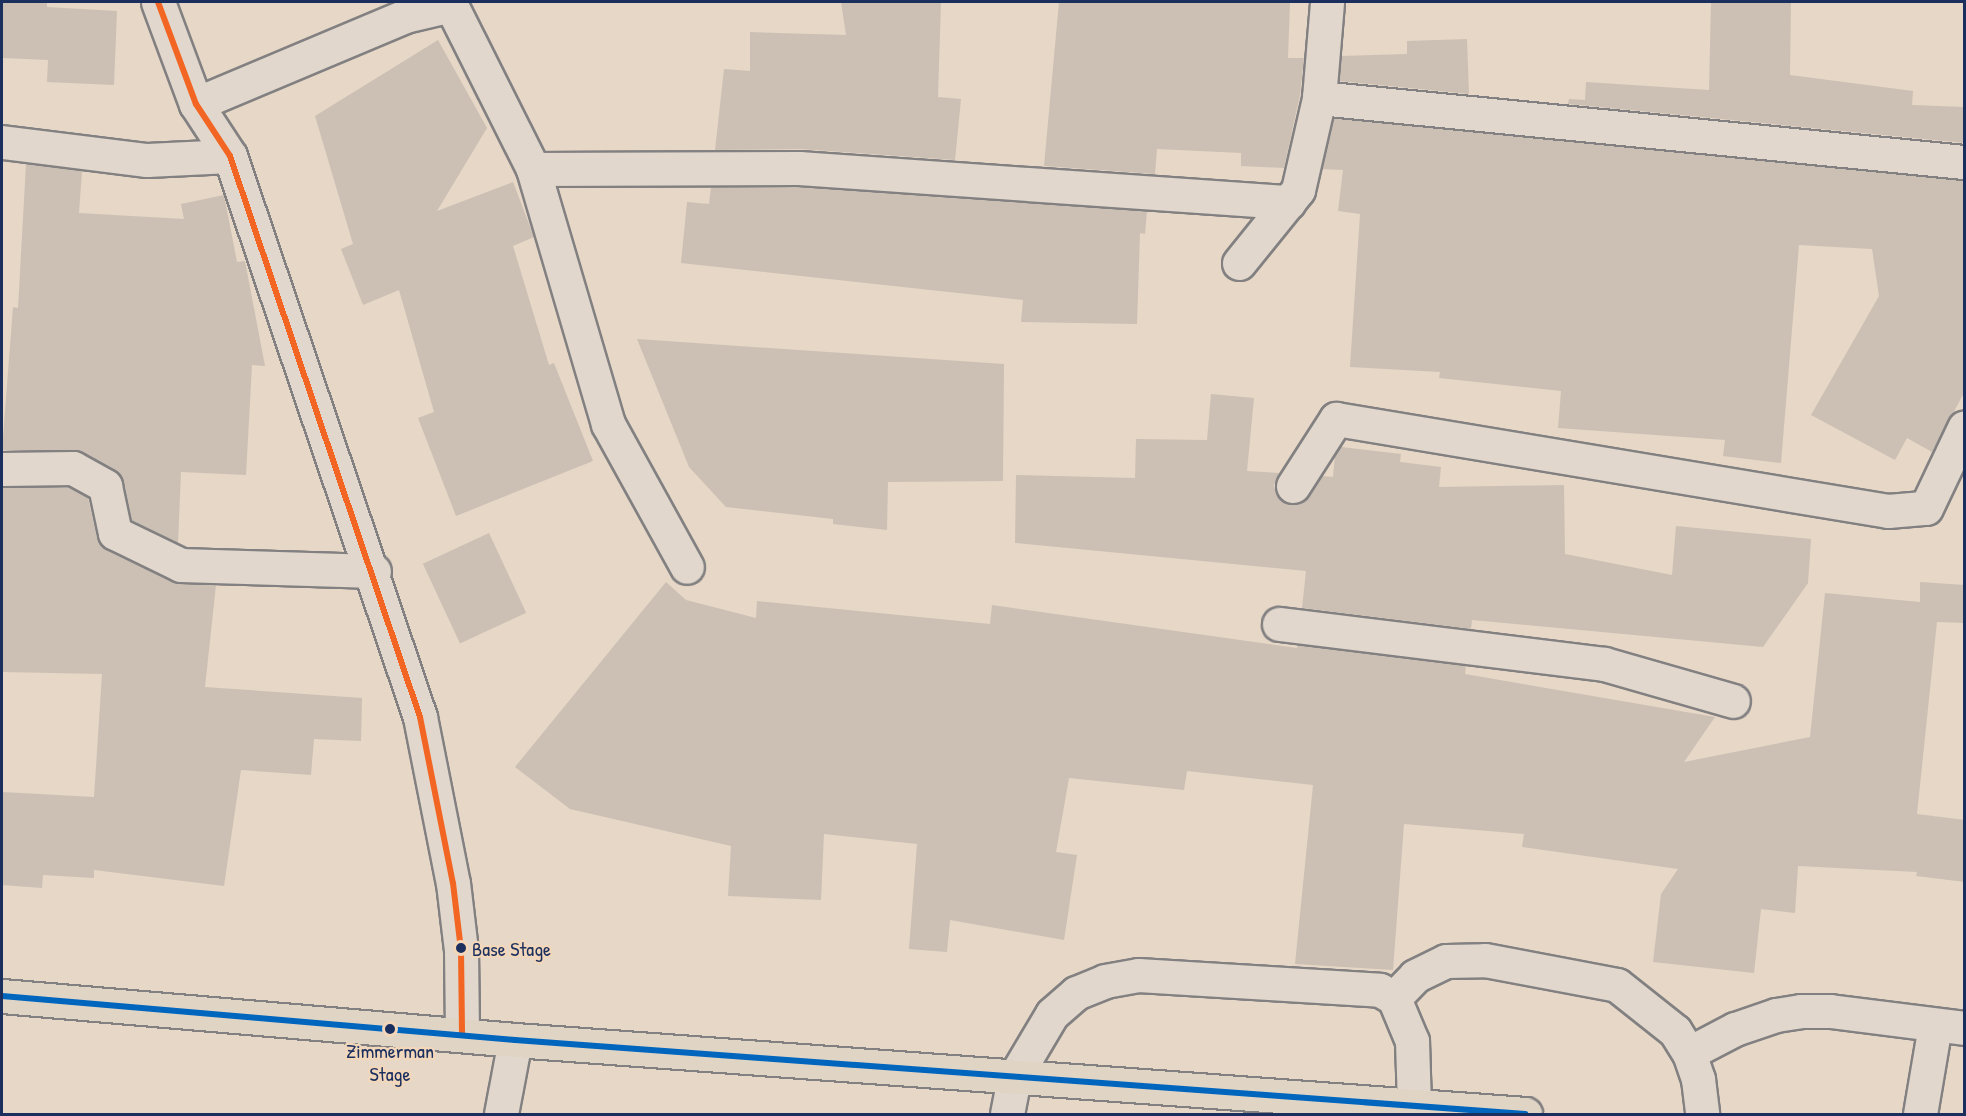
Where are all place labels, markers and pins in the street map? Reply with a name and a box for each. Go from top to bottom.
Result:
place label: Base Stage [472,936,551,960]
marker: Base Stage [455,942,467,954]
marker: Zimmerman Stage [384,1023,396,1035]
place label: Zimmerman Stage [346,1038,434,1085]

